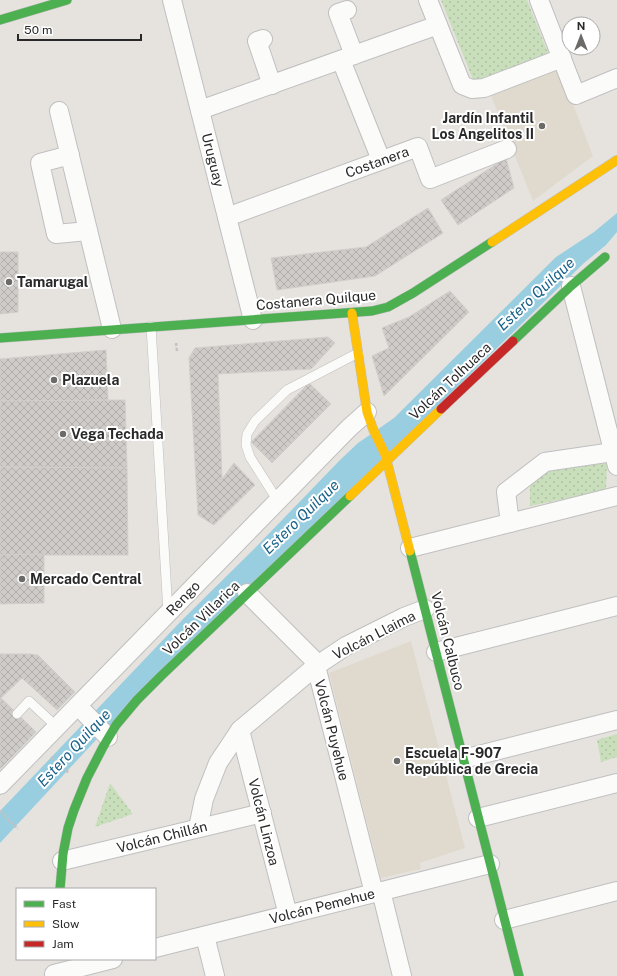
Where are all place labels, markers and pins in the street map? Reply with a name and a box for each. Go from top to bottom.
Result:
place label: Jardín Infantil Los Angelitos II [431,110,534,142]
marker: Jardín Infantil Los Angelitos II [537,121,547,131]
place label: Tamarugal [17,274,89,290]
marker: Tamarugal [4,277,14,287]
place label: Plazuela [62,372,119,388]
marker: Plazuela [49,375,59,385]
place label: Vega Techada [71,426,164,442]
marker: Vega Techada [58,429,68,439]
place label: Mercado Central [30,571,142,587]
marker: Mercado Central [17,574,27,584]
place label: Escuela F-907 República de Grecia [405,745,538,777]
marker: Escuela F-907 República de Grecia [392,756,402,766]

